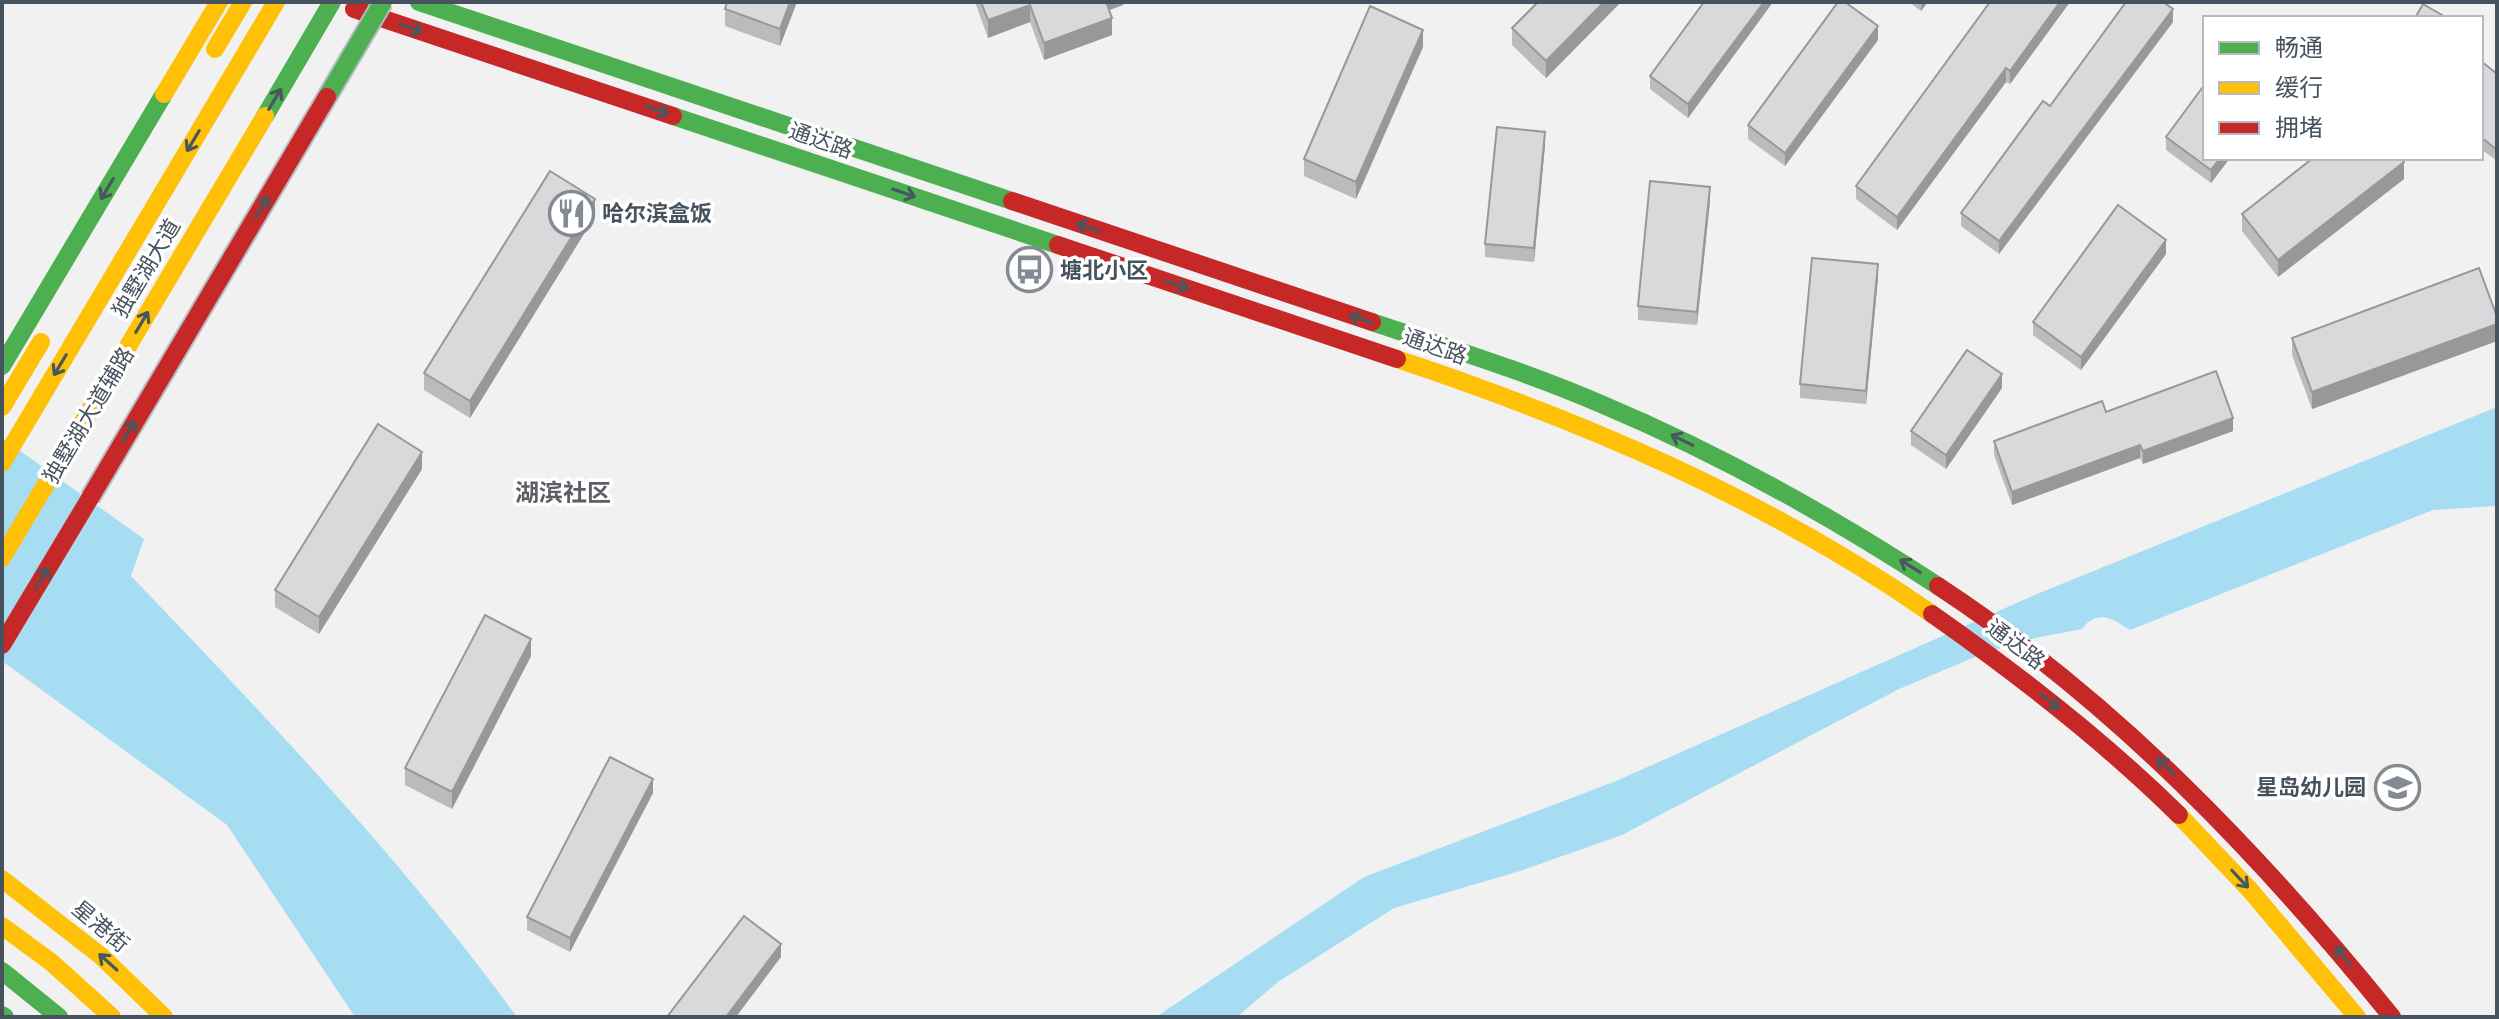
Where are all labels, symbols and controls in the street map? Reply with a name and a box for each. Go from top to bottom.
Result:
legend [2203,16,2483,160]
one-way arrow [398,21,423,36]
text: 畅通 [2275,31,2323,66]
text: 缓行 [2275,71,2323,106]
one-way arrow [267,88,283,111]
one-way arrow [644,104,669,119]
text: 拥堵 [2275,111,2323,146]
street label: 通达路 [784,115,857,167]
one-way arrow [185,129,201,152]
one-way arrow [99,177,115,200]
one-way arrow [890,186,916,201]
restaurant icon: 哈尔滨盒饭 [547,189,595,237]
one-way arrow [254,196,270,219]
place label: 哈尔滨盒饭 [602,198,712,230]
street label: 独墅湖大道 [105,213,189,324]
one-way arrow [1076,218,1101,233]
bus stop icon: 塘北小区 [1005,246,1053,294]
place label: 塘北小区 [1060,255,1148,287]
one-way arrow [1164,278,1189,293]
one-way arrow [1349,310,1374,325]
one-way arrow [134,311,150,334]
street label: 通达路 [1398,321,1471,373]
street label: 独墅湖大道辅路 [35,341,142,490]
one-way arrow [52,353,68,376]
one-way arrow [121,420,137,443]
one-way arrow [1671,432,1695,447]
district label: 湖滨社区 [515,476,611,511]
one-way arrow [1899,558,1921,575]
one-way arrow [34,567,50,590]
street label: 通达路 [1979,612,2051,677]
one-way arrow [2039,693,2060,710]
one-way arrow [2156,757,2176,776]
school or university icon: 星岛幼儿园 [2373,763,2421,811]
place label: 星岛幼儿园 [2256,772,2366,804]
one-way arrow [2230,868,2248,888]
street label: 星港街 [65,893,136,960]
one-way arrow [2334,946,2352,967]
one-way arrow [99,954,119,972]

